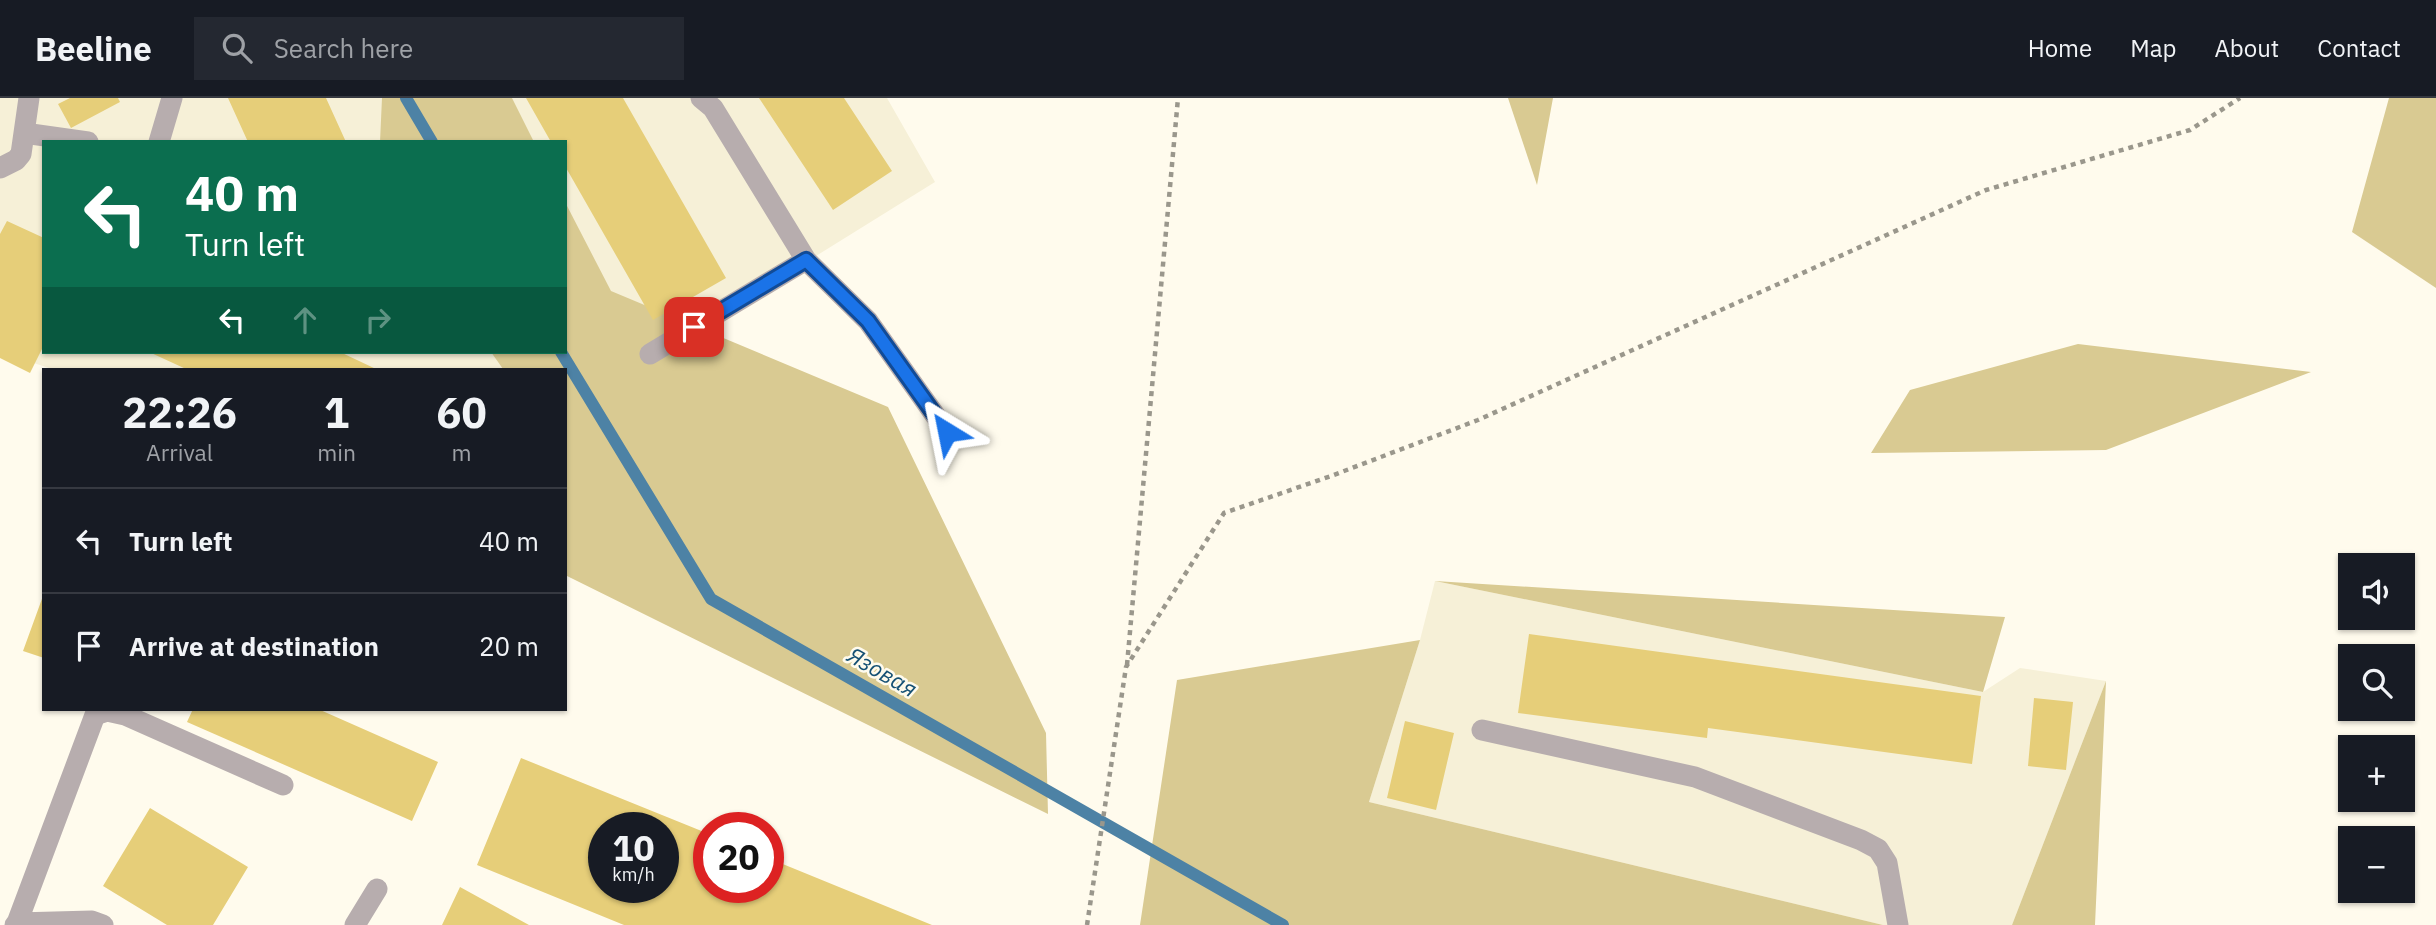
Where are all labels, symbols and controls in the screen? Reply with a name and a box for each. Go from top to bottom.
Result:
search box [194,17,684,80]
text: Beeline [35,27,152,70]
icon: search [218,29,256,67]
text: Search here [274,31,413,65]
text: Home [2028,32,2092,64]
text: Map [2130,32,2176,64]
text: About [2214,32,2279,64]
text: Contact [2317,32,2401,64]
text: 40 m [185,161,299,224]
icon: left [70,168,161,259]
text: Turn left [185,223,305,265]
pin [664,297,724,357]
icon: left [213,301,251,339]
icon: ahead [286,301,324,339]
icon: right [359,301,397,339]
icon: arrive [675,308,713,346]
text: 22:26 [122,385,237,440]
text: 1 [324,385,349,440]
text: 60 [436,385,487,440]
position arrow [910,395,984,469]
text: Arrival [146,437,213,467]
text: min [317,437,356,467]
text: m [451,437,472,467]
icon: left [70,522,108,560]
text: Turn left [129,524,232,558]
text: 40 m [479,524,539,558]
map controls [2338,553,2415,903]
button: sound [2338,553,2415,630]
icon: arrive [70,627,108,665]
text: Arrive at destination [129,629,379,663]
text: 20 m [479,629,539,663]
water label: Язовая [841,639,923,703]
button: search [2338,644,2415,721]
button: + [2338,735,2415,812]
speed limit sign: 20 [693,812,784,903]
text: 10 [612,825,655,871]
button: − [2338,826,2415,903]
text: km/h [612,863,655,886]

